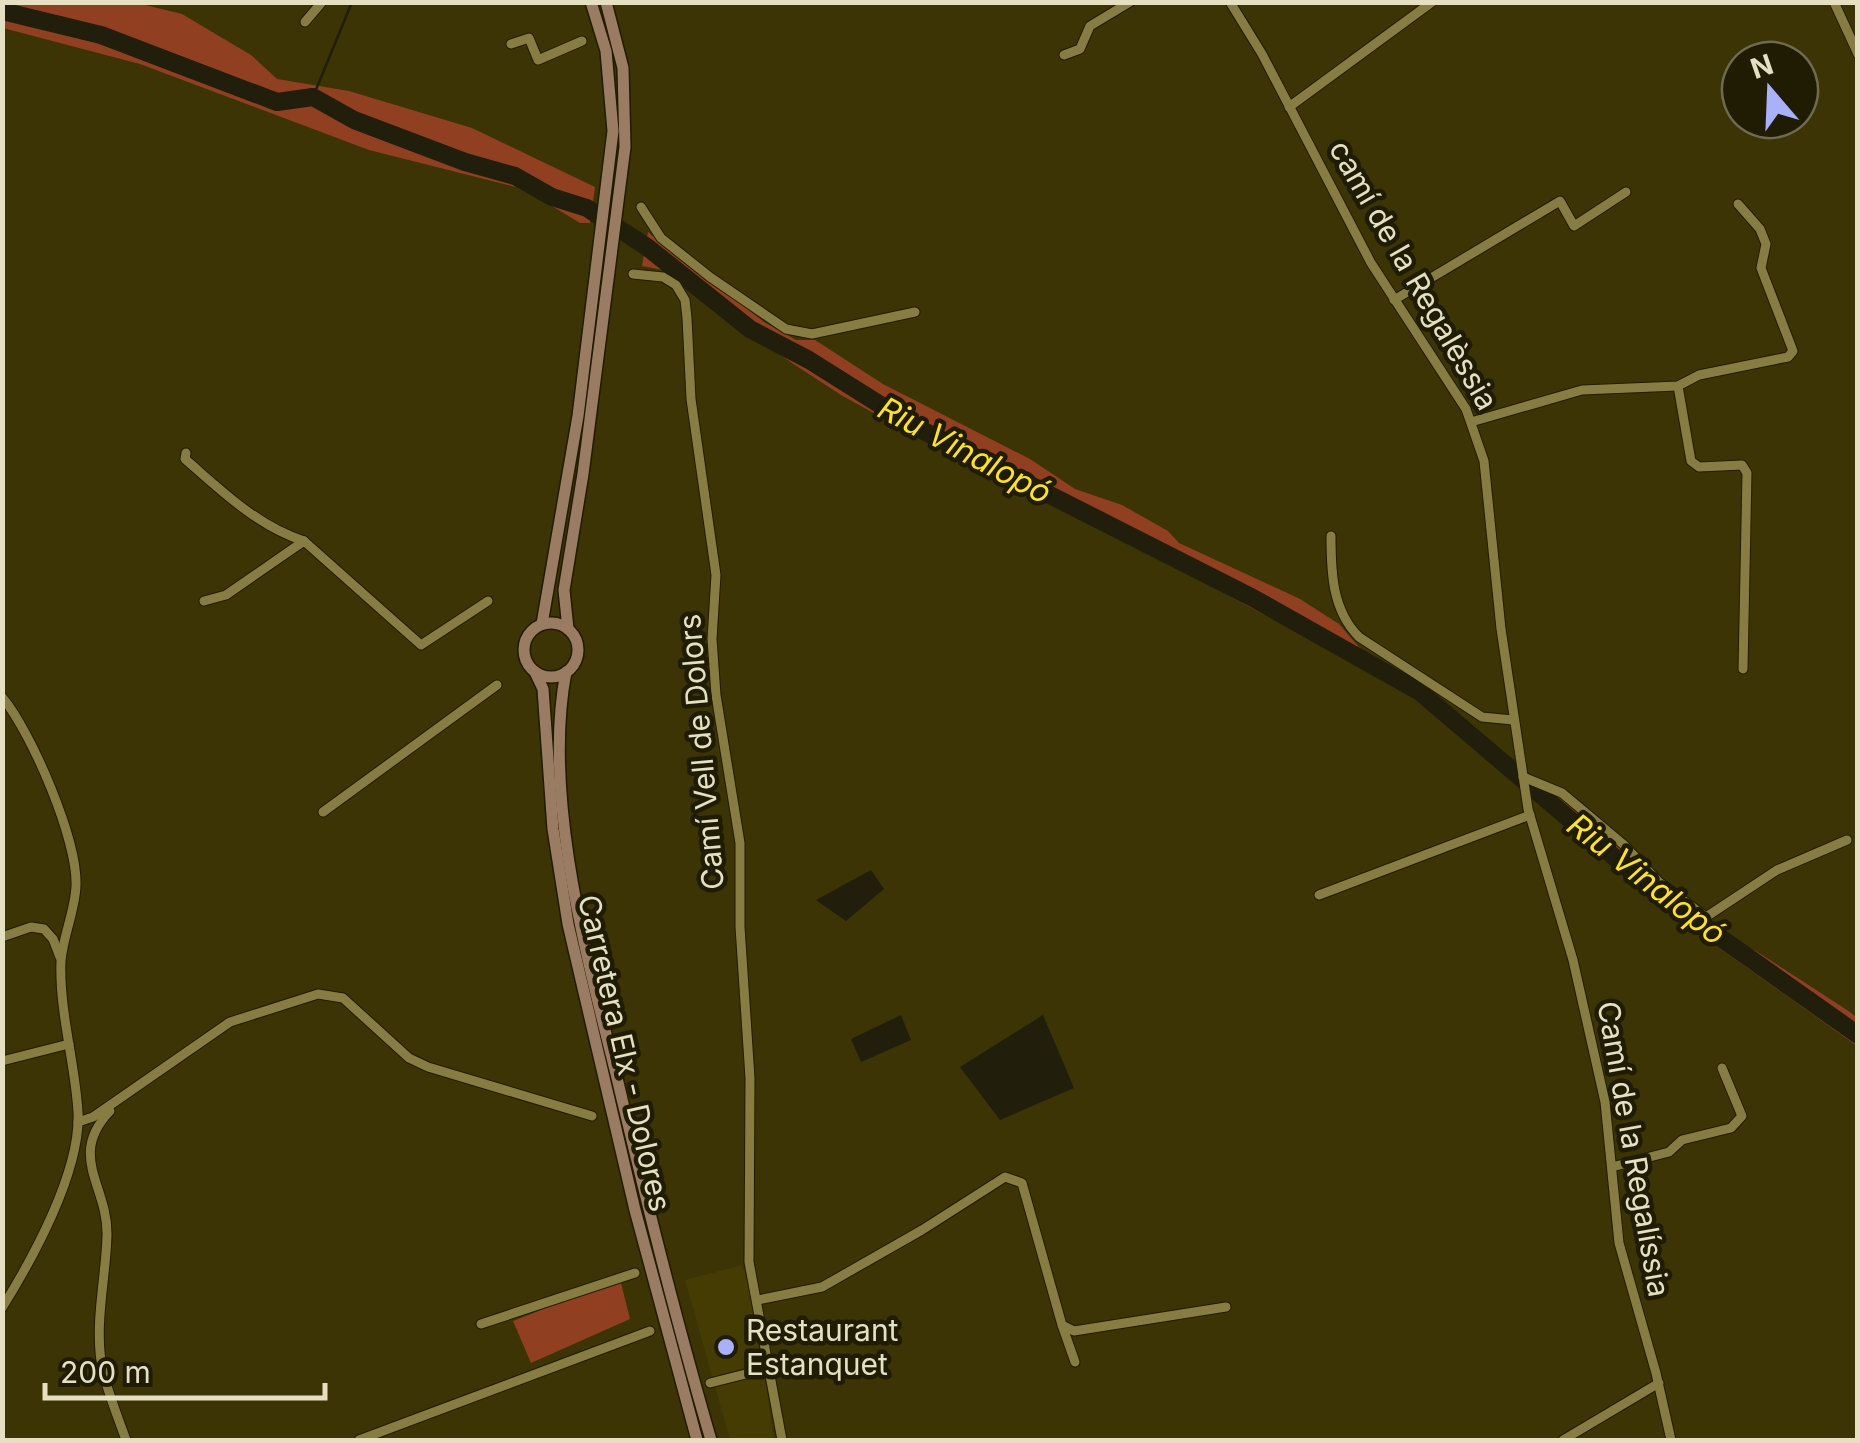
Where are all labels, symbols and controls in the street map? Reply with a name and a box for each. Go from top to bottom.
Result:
north arrow [1720,40,1820,140]
text: N [1746,47,1777,86]
street label: camí de la Regalèssia [1322,134,1506,416]
water label: Riu Vinalopó [872,388,1058,512]
street label: Camí Vell de Dolors [671,613,731,891]
water label: Riu Vinalopó [1560,805,1734,953]
street label: Carretera Elx - Dolores [571,891,679,1215]
street label: Camí de la Regalíssia [1590,998,1678,1300]
place label: Restaurant Estanquet [746,1312,899,1382]
marker: Restaurant Estanquet [715,1336,737,1358]
scale bar [45,1338,325,1400]
text: 200 m [60,1354,151,1390]

